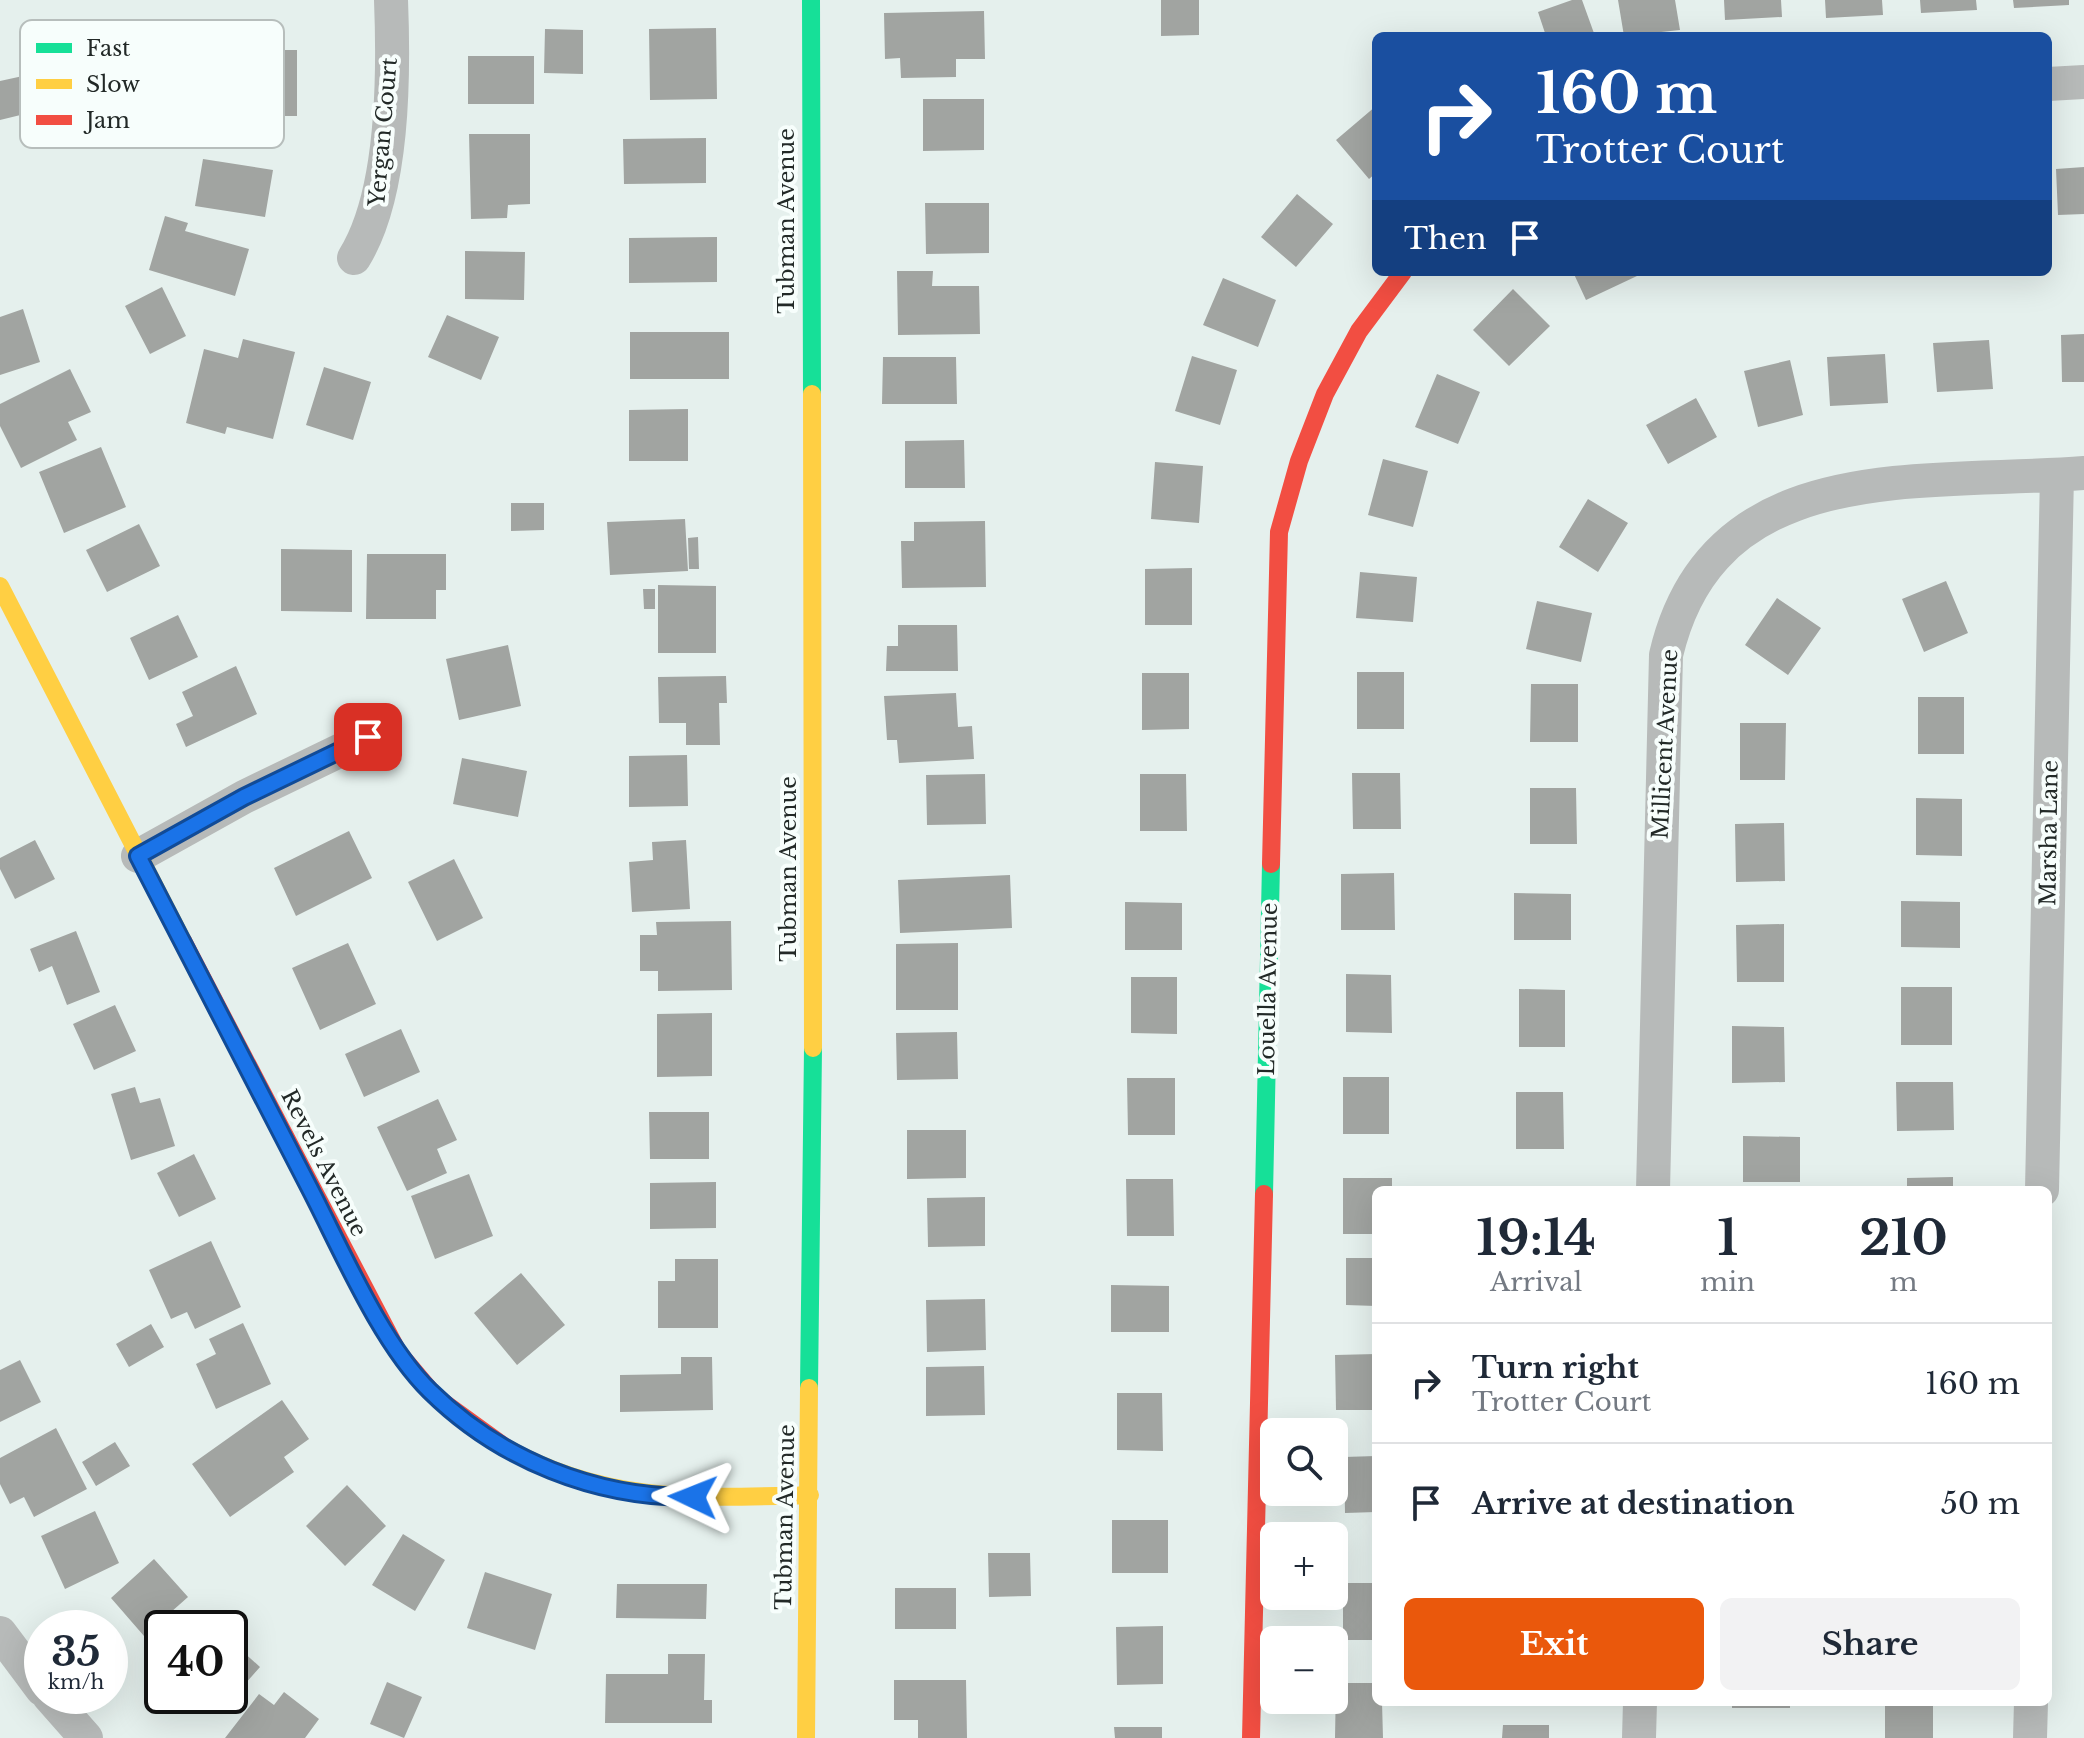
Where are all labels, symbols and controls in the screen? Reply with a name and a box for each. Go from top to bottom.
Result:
legend [20,20,284,148]
text: Fast [86,35,131,62]
street label: Yergan Court [363,56,403,209]
text: 160 m [1536,59,1717,128]
icon: right [1404,64,1508,168]
text: Slow [86,71,140,98]
text: Jam [83,107,130,134]
street label: Tubman Avenue [773,128,800,314]
text: Trotter Court [1536,128,1784,173]
icon: arrive [1503,216,1547,260]
text: Then [1404,220,1487,257]
street label: Millicent Avenue [1647,648,1683,840]
pin [334,703,402,771]
icon: arrive [346,715,390,759]
street label: Marsha Lane [2034,760,2064,906]
street label: Tubman Avenue [775,776,802,962]
street label: Louella Avenue [1253,902,1283,1076]
street label: Revels Avenue [275,1085,373,1241]
text: 19:14 [1476,1208,1596,1268]
text: 1 [1717,1208,1738,1268]
text: 210 [1859,1208,1948,1268]
text: Arrival [1490,1266,1582,1298]
text: min [1700,1266,1755,1298]
text: m [1890,1266,1917,1298]
text: Turn right [1472,1349,1639,1386]
icon: right [1404,1361,1448,1405]
text: 160 m [1925,1365,2020,1402]
text: Trotter Court [1472,1386,1651,1418]
map controls [1260,1418,1348,1714]
button: search [1260,1418,1348,1506]
street label: Tubman Avenue [770,1424,800,1610]
position arrow [651,1455,735,1539]
icon: arrive [1404,1481,1448,1525]
text: Arrive at destination [1472,1485,1795,1522]
text: 50 m [1941,1485,2020,1522]
button: + [1260,1522,1348,1610]
button: Exit [1404,1598,1704,1690]
button: Share [1720,1598,2020,1690]
speed limit sign: 40 [144,1610,248,1714]
button: − [1260,1626,1348,1714]
text: 35 [51,1627,101,1677]
text: km/h [48,1670,104,1694]

